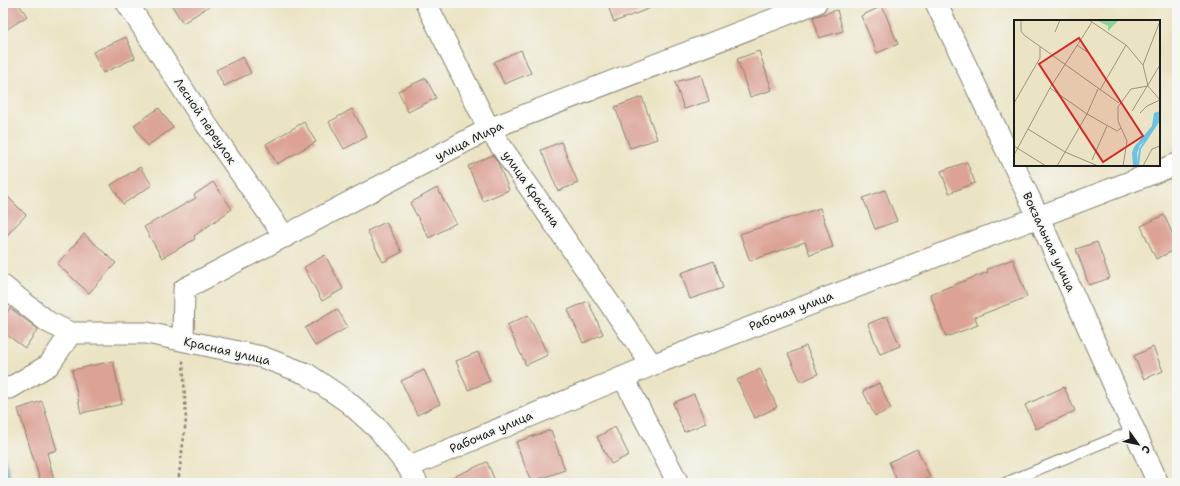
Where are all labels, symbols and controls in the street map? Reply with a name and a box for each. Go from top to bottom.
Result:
inset map [1014,20,1160,166]
street label: Лесной переулок [170,75,240,168]
street label: улица Мира [432,117,506,164]
street label: улица Красина [499,148,564,231]
street label: Вокзальная улица [1019,190,1079,295]
street label: Рабочая улица [747,287,836,334]
street label: Красная улица [182,333,273,369]
street label: Рабочая улица [447,407,536,457]
north arrow [1118,424,1158,464]
text: С [1138,442,1154,456]

